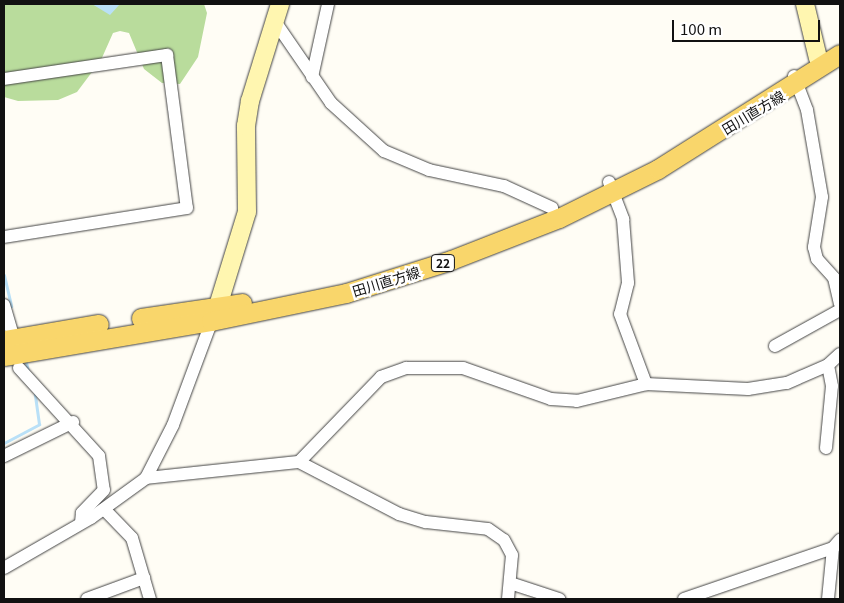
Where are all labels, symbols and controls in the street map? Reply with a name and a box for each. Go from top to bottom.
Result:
scale bar [674,10,822,42]
text: 100 m [680,18,722,39]
street label: 田川直方線 [719,87,787,137]
road number: 22 [430,254,456,272]
street label: 田川直方線 [350,263,422,299]

